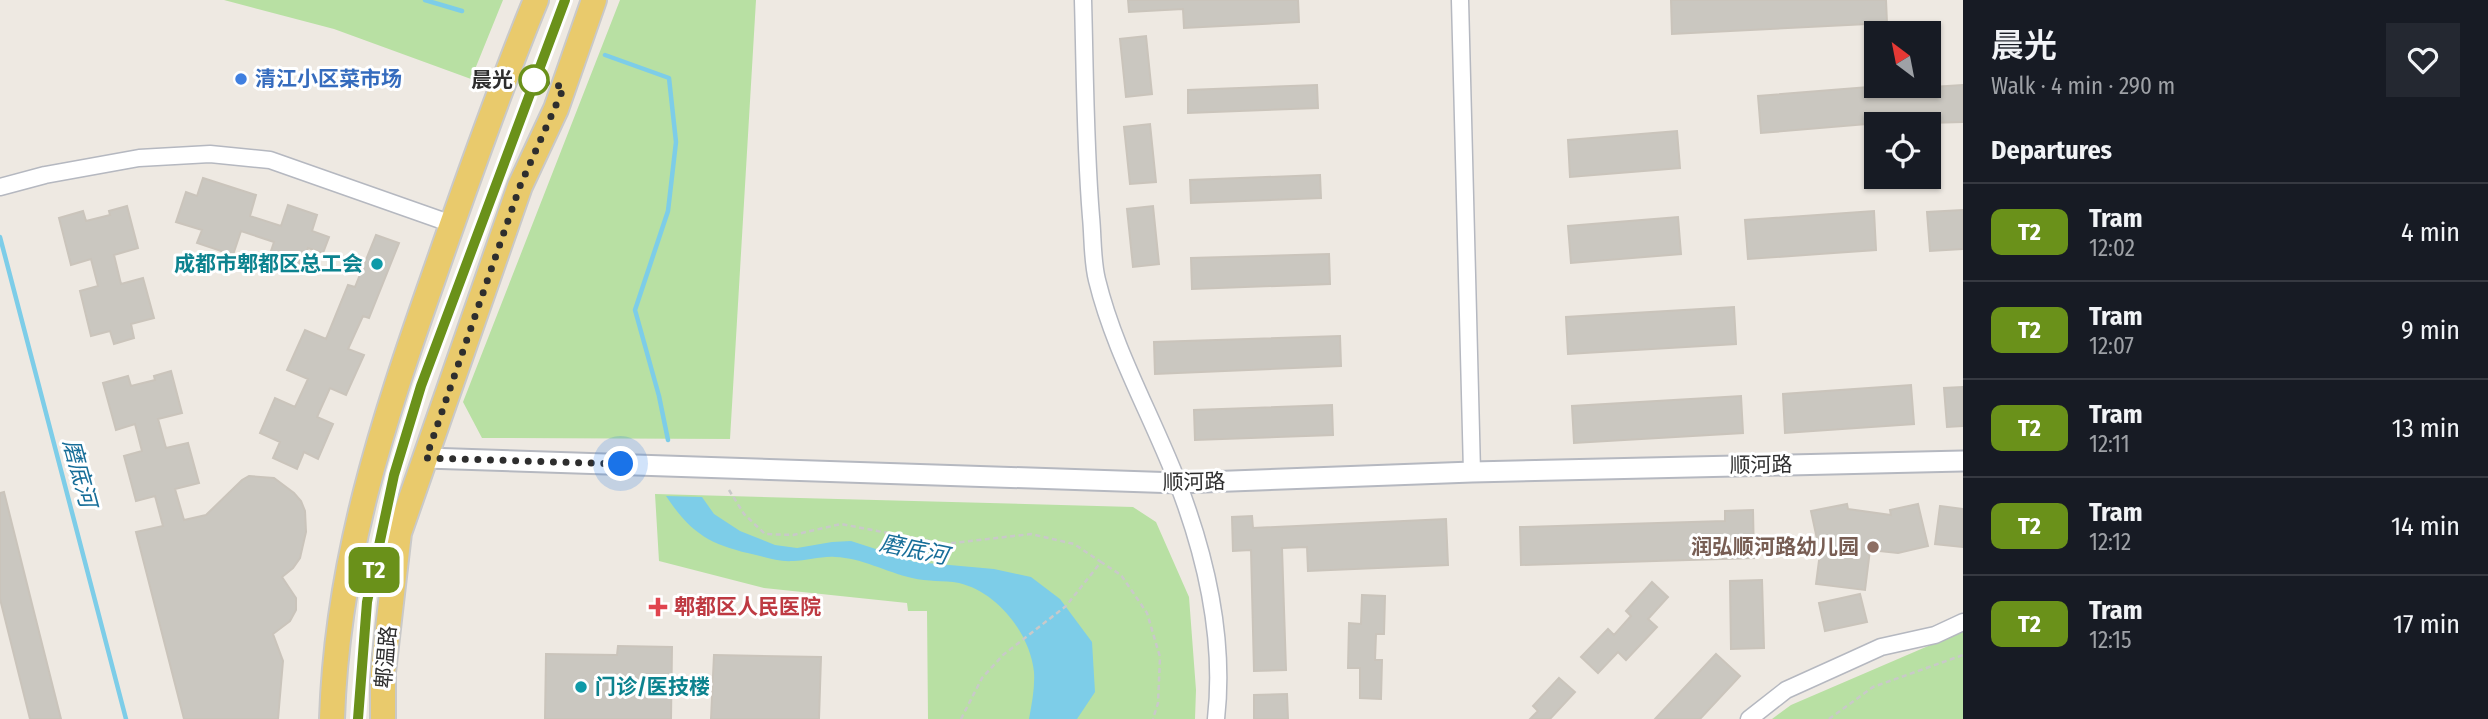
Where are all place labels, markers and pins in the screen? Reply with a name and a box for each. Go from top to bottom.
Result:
marker: 晨光 [519,65,549,95]
place label: 清江小区菜市场 [255,66,402,92]
place label: 晨光 [471,67,513,93]
marker: 清江小区菜市场 [233,71,249,87]
place label: 成都市郫都区总工会 [174,251,363,277]
marker: 成都市郫都区总工会 [369,256,385,272]
place label: 润弘顺河路幼儿园 [1691,534,1859,560]
marker: 润弘顺河路幼儿园 [1865,539,1881,555]
place label: 郫都区人民医院 [674,594,821,620]
marker: 郫都区人民医院 [648,597,668,617]
place label: 门诊/医技楼 [595,674,710,700]
marker: 门诊/医技楼 [573,679,589,695]

